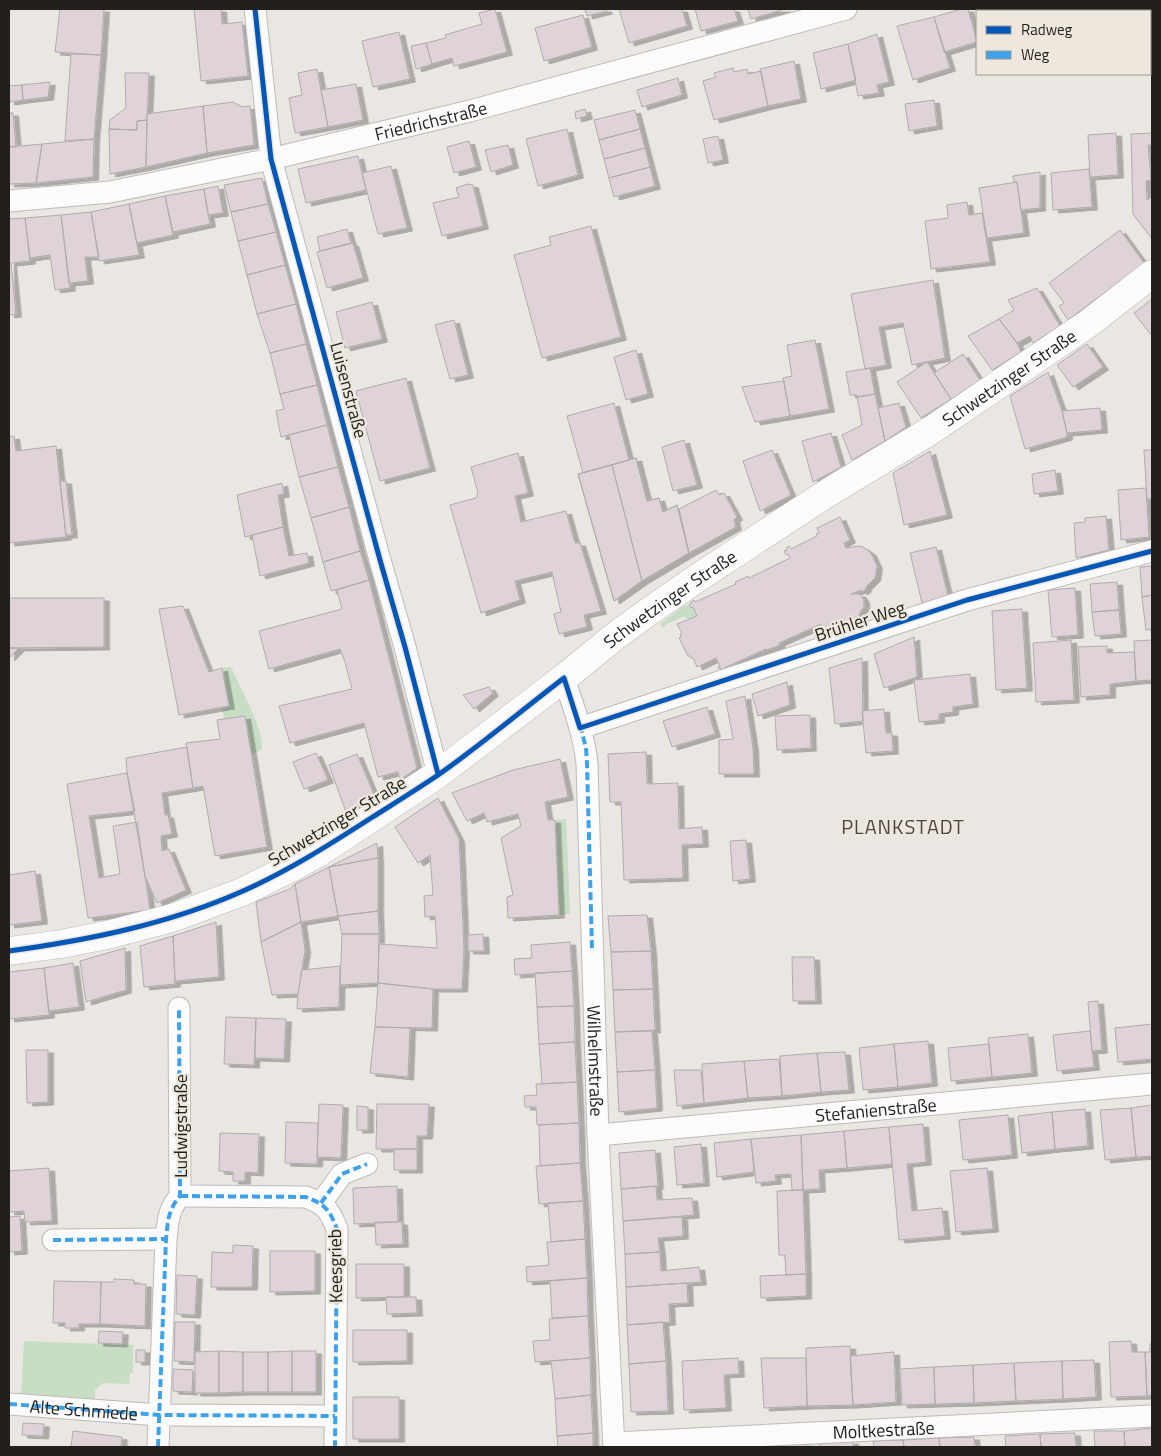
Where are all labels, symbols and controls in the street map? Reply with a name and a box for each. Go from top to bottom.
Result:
legend [976,10,1151,75]
text: Radweg [1021,18,1073,41]
text: Weg [1021,43,1050,66]
street label: Friedrichstraße [372,94,490,147]
street label: Schwetzinger Straße [936,322,1081,433]
street label: Luisenstraße [323,339,375,441]
street label: Schwetzinger Straße [597,543,742,654]
street label: Brühler Weg [811,594,909,648]
street label: Schwetzinger Straße [263,769,411,873]
district label: PLANKSTADT [841,811,965,842]
street label: Wilhelmstraße [581,1005,611,1117]
street label: Ludwigstraße [167,1074,194,1178]
street label: Stefanienstraße [814,1090,938,1128]
street label: Keesgrieb [321,1229,349,1303]
street label: Alte Schmiede [29,1392,139,1427]
street label: Moltkestraße [832,1413,935,1446]

